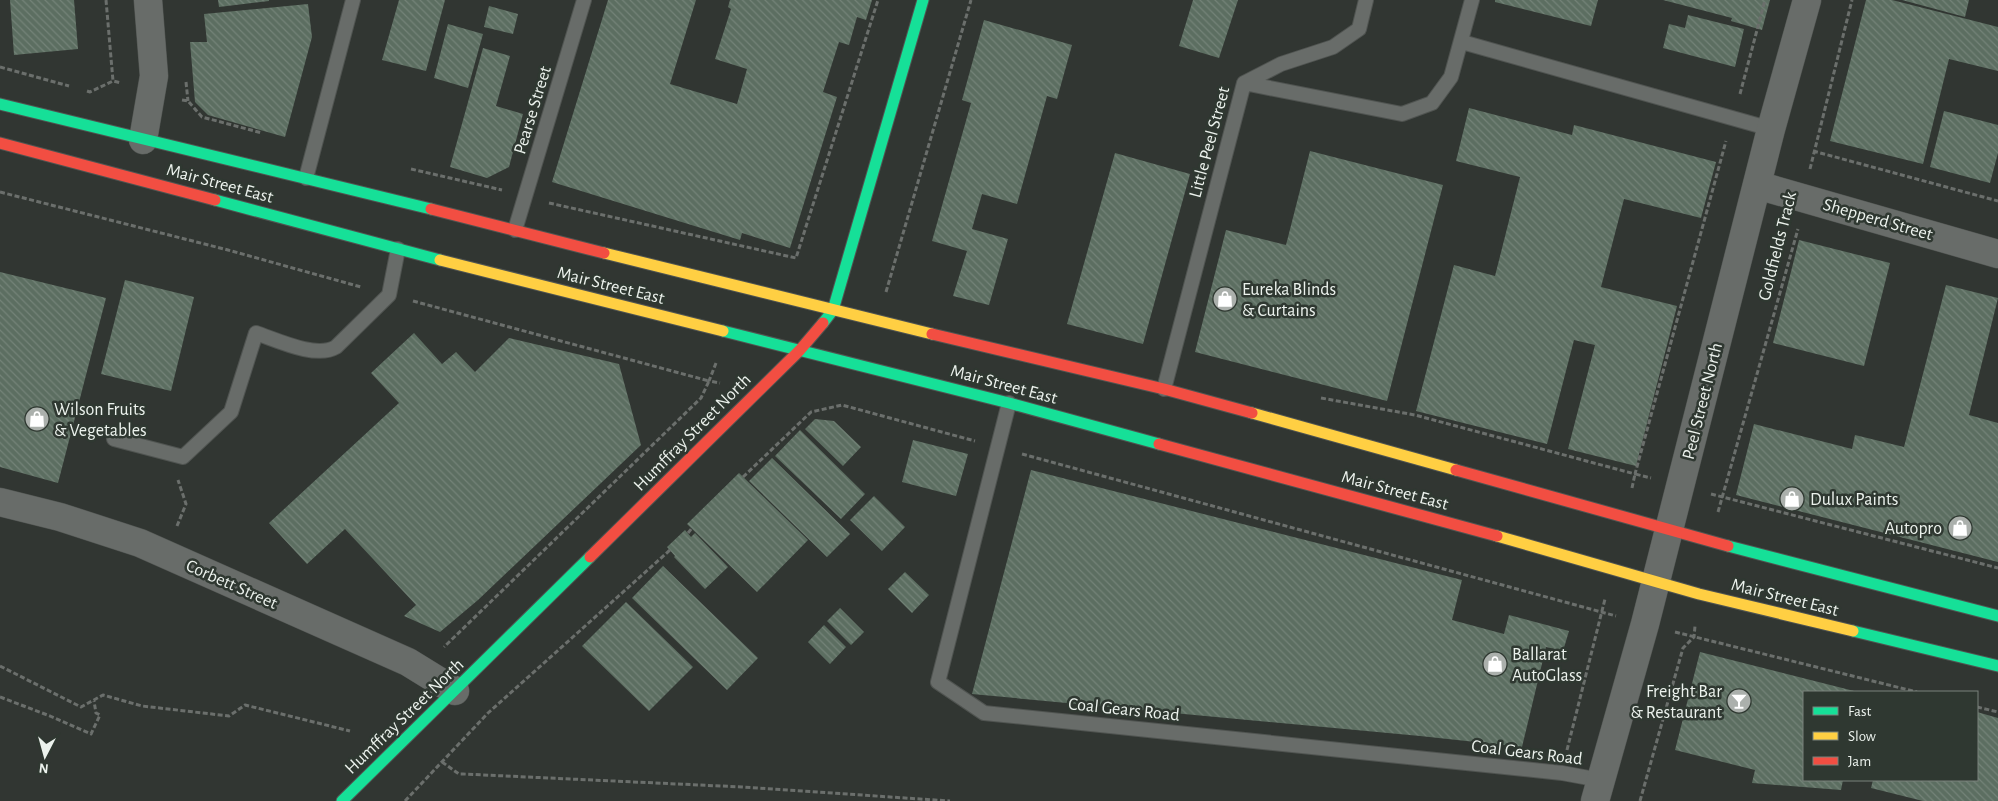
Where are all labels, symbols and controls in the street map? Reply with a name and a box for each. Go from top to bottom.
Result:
street label: Pearse Street [511,64,555,157]
street label: Little Peel Street [1187,85,1233,200]
street label: Mair Street East [164,161,275,207]
street label: Goldfields Track [1756,189,1800,303]
street label: Shepperd Street [1821,196,1935,244]
street label: Mair Street East [555,264,666,308]
place label: Eureka Blinds & Curtains [1242,281,1336,320]
shop icon: Eureka Blinds & Curtains [1212,286,1238,312]
street label: Peel Street North [1680,341,1726,461]
street label: Mair Street East [948,362,1059,408]
street label: Humffray Street North [631,371,755,495]
place label: Wilson Fruits & Vegetables [54,401,147,440]
shop icon: Wilson Fruits & Vegetables [24,406,50,432]
street label: Mair Street East [1339,468,1450,514]
shop icon: Dulux Paints [1779,486,1805,512]
place label: Dulux Paints [1810,491,1899,509]
shop icon: Autopro [1947,515,1973,541]
place label: Autopro [1885,520,1942,538]
street label: Corbett Street [183,557,280,613]
street label: Mair Street East [1729,576,1840,620]
place label: Ballarat AutoGlass [1512,646,1582,685]
shop icon: Ballarat AutoGlass [1482,651,1508,677]
street label: Humffray Street North [342,656,468,778]
place label: Freight Bar & Restaurant [1630,683,1722,722]
bar icon: Freight Bar & Restaurant [1726,688,1752,714]
legend [1803,691,1978,781]
street label: Coal Gears Road [1067,695,1180,725]
text: Fast [1848,704,1872,719]
text: Slow [1848,729,1876,744]
north arrow [20,731,70,781]
street label: Coal Gears Road [1470,737,1583,769]
text: Jam [1848,754,1871,769]
text: N [38,760,49,775]

